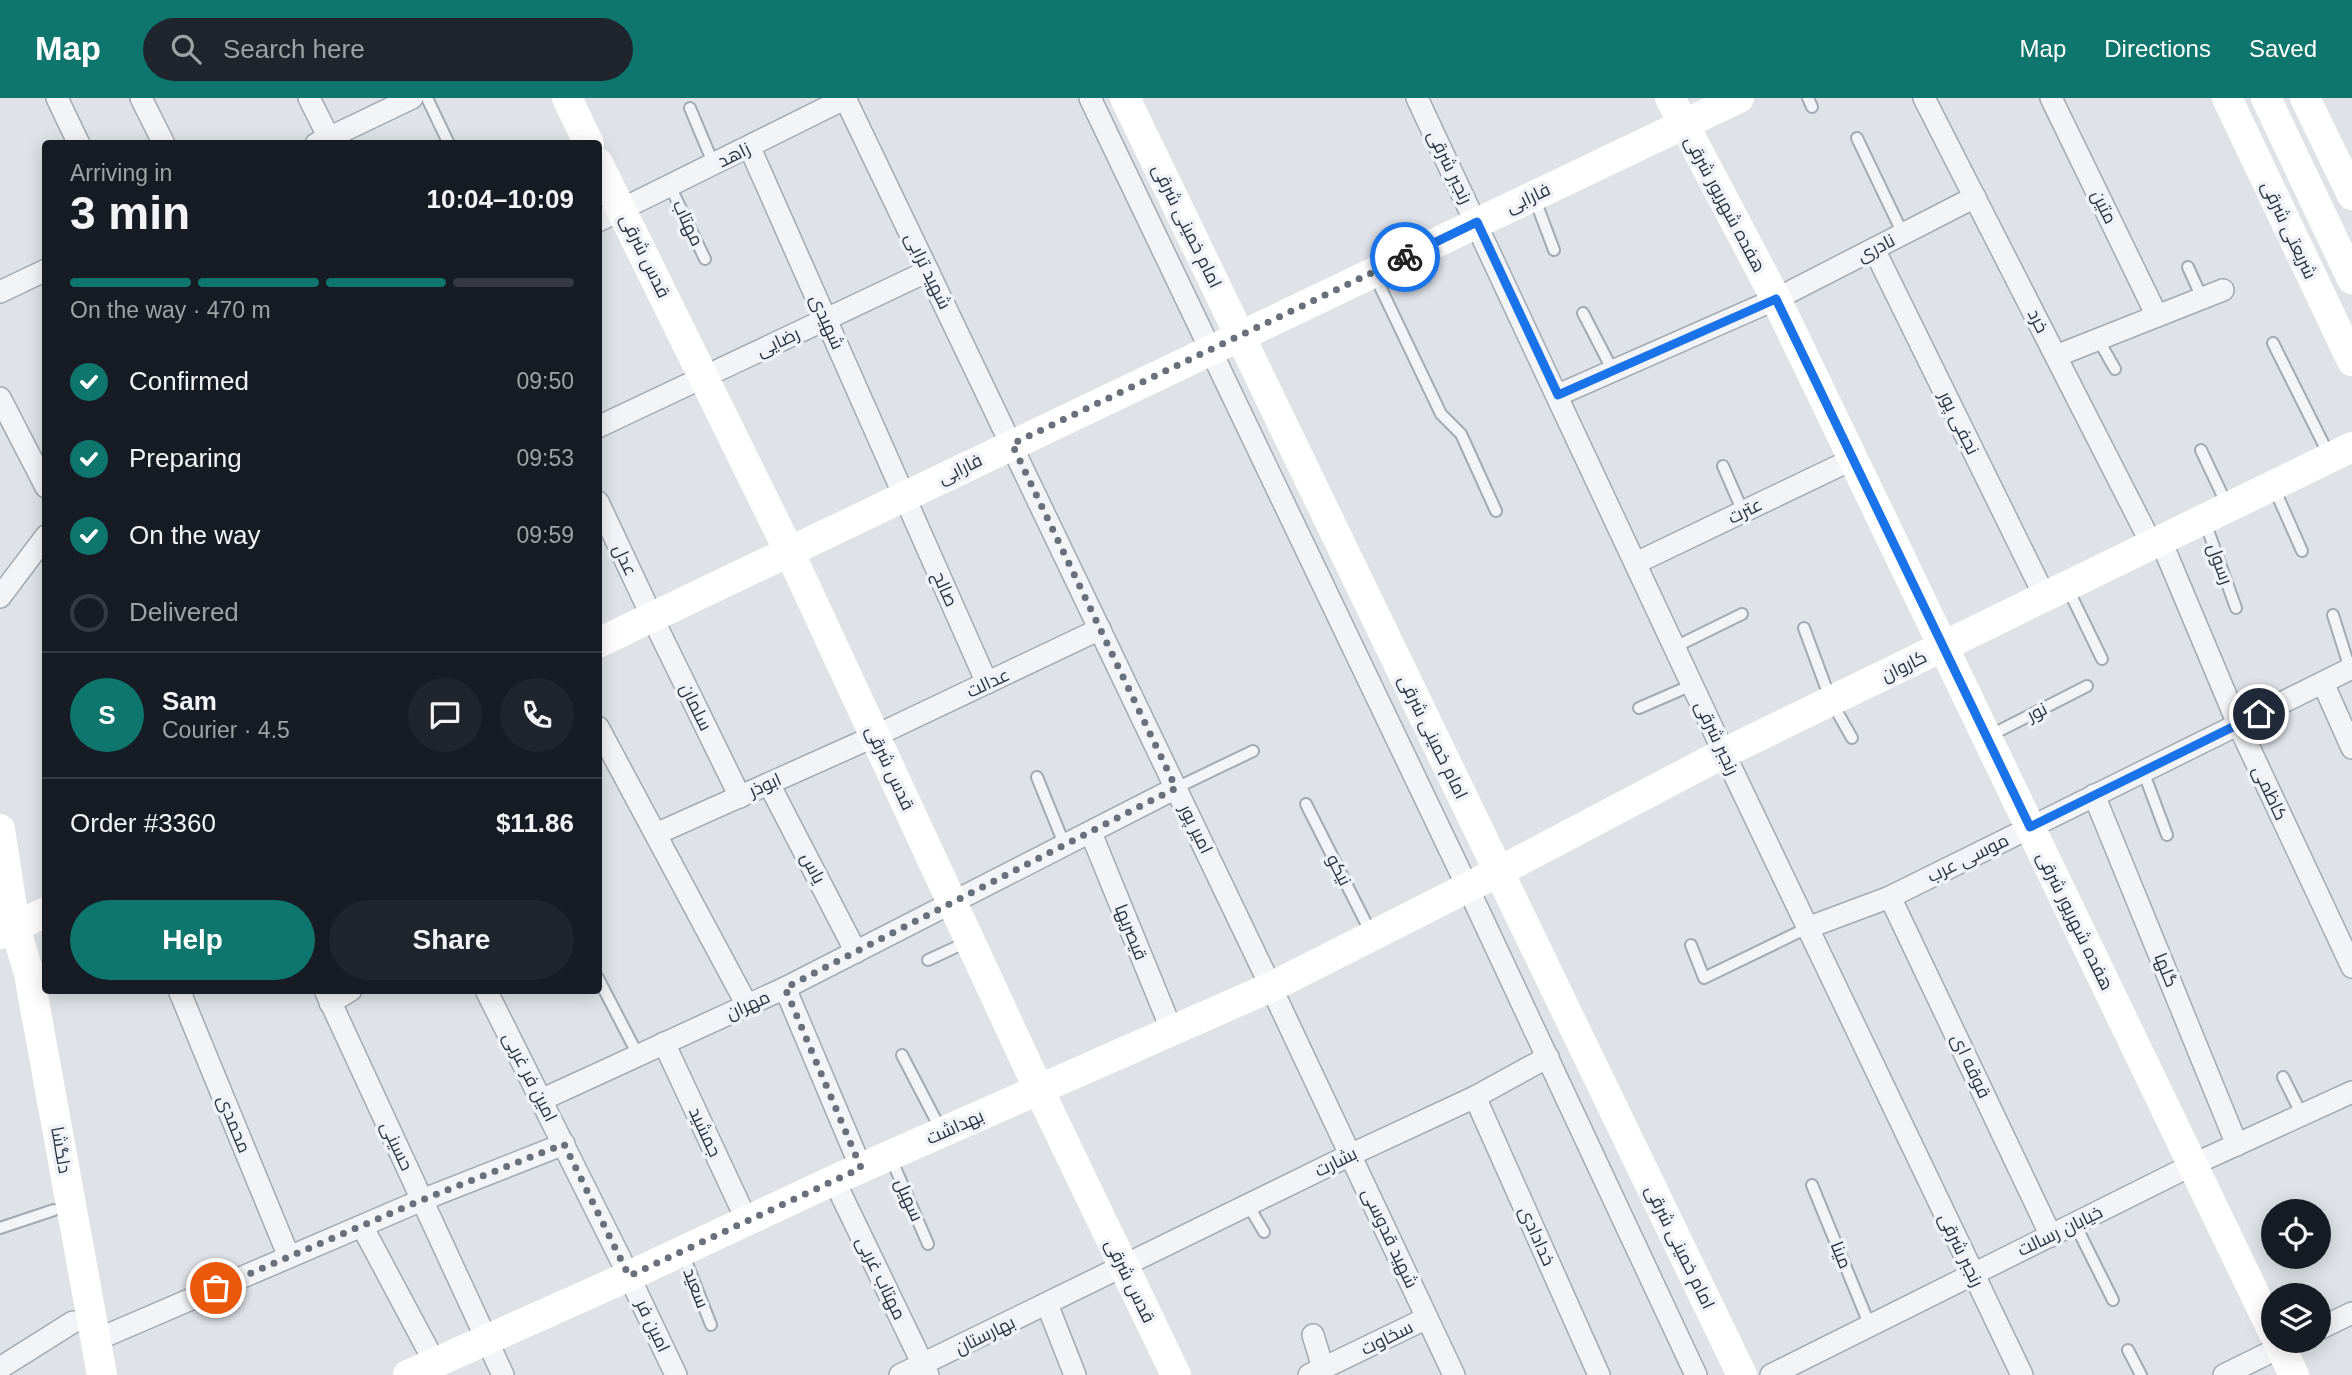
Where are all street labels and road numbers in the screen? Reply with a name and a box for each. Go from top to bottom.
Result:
street label: رنجبر شرقی [1423,127,1476,207]
street label: هفده شهریور شرقی [1680,132,1769,276]
street label: زاهد [715,139,754,172]
street label: امام خمینی شرقی [1147,161,1226,292]
street label: شریعتی شرقی [2257,178,2320,283]
street label: فارابی [1503,179,1554,218]
street label: متین [2086,187,2121,227]
street label: مهتاب [668,197,707,250]
street label: قدس شرقی [615,211,674,302]
street label: شهید ترابی [900,230,955,313]
street label: نادری [1854,230,1899,267]
street label: شهیدی [805,292,848,353]
street label: خرد [2023,306,2052,337]
street label: رضایی [753,323,803,362]
street label: نجفی پور [1933,387,1983,459]
street label: فارابی [935,450,986,489]
street label: عترت [1725,494,1766,529]
street label: عدل [608,541,641,579]
street label: رسول [2202,541,2237,588]
street label: صالح [927,568,962,610]
street label: کاروان [1878,647,1930,686]
street label: عدالت [963,664,1013,702]
street label: امام خمینی شرقی [1393,672,1472,803]
street label: سلمان [675,680,716,734]
street label: رنجبر شرقی [1690,698,1743,779]
street label: نور [2023,699,2051,727]
street label: قدس شرقی [861,723,918,814]
street label: کاظمی [2248,762,2291,824]
street label: ابوذر [745,769,785,802]
street label: امیر پور [1173,800,1216,858]
street label: موسی عرب [1924,830,2012,887]
street label: یاس [796,849,829,887]
street label: هفده شهریور شرقی [2032,849,2117,994]
street label: نیکو [1322,851,1355,889]
street label: قیصریها [1110,901,1151,963]
street label: گلها [2149,950,2182,990]
street label: مهران [723,987,773,1024]
street label: امین فر غربی [498,1029,561,1125]
street label: قوقه ای [1947,1031,1995,1102]
street label: محمدی [213,1092,255,1156]
street label: جمشید [685,1104,725,1160]
street label: بهداشت [923,1106,987,1149]
street label: حسینی [376,1118,417,1174]
street label: دلگشا [47,1125,75,1175]
street label: بشارت [1312,1143,1361,1182]
street label: سهیل [890,1176,927,1225]
street label: امام خمینی شرقی [1640,1182,1719,1313]
street label: شهید قدوسی [1357,1185,1422,1292]
street label: خیابان رسالت [2014,1202,2106,1261]
street label: خدادادی [1514,1203,1559,1269]
street label: رنجبر شرقی [1934,1210,1987,1290]
street label: مهتاب غربی [851,1233,910,1323]
street label: قدس شرقی [1100,1236,1159,1327]
street label: مینا [1827,1239,1855,1271]
street label: سعید [679,1265,713,1311]
street label: امین فر [631,1296,674,1356]
street label: بهارستان [952,1312,1019,1359]
street label: سخاوت [1358,1317,1417,1360]

